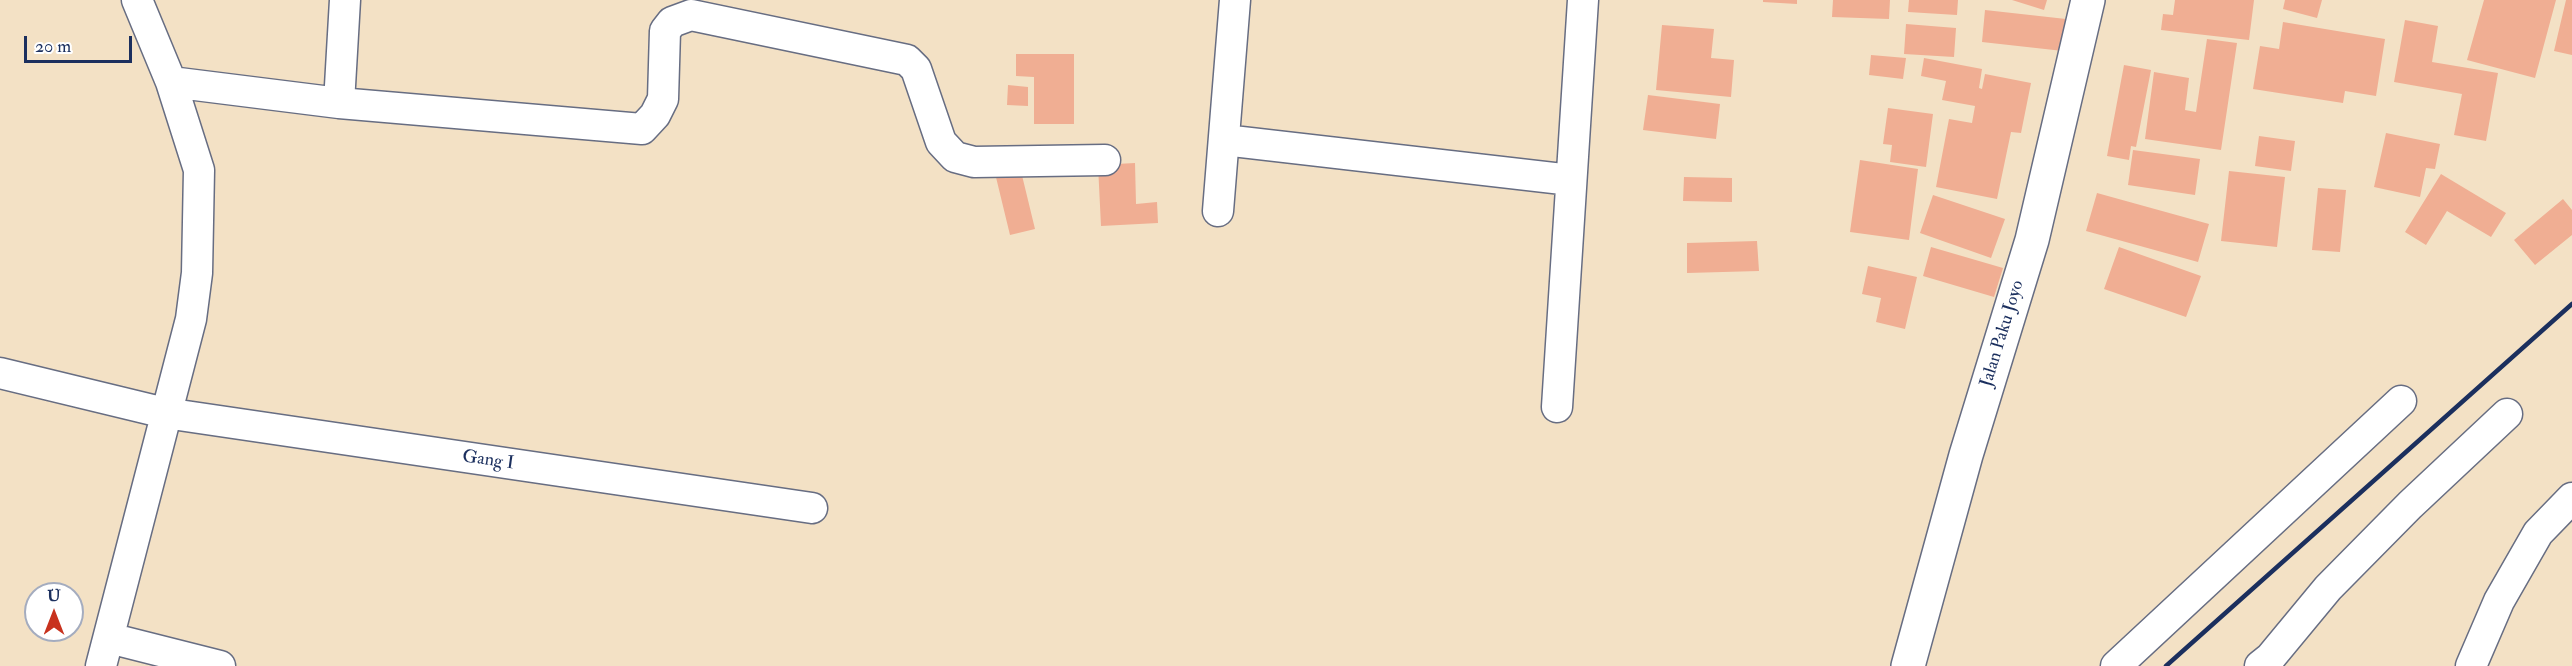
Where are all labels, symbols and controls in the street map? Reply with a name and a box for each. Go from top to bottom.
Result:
scale bar [27,24,135,62]
text: 20 m [35,35,71,58]
street label: Jalan Paku Joyo [1977,278,2029,390]
street label: Gang I [461,447,515,475]
north arrow [24,582,84,642]
text: U [47,586,61,606]

